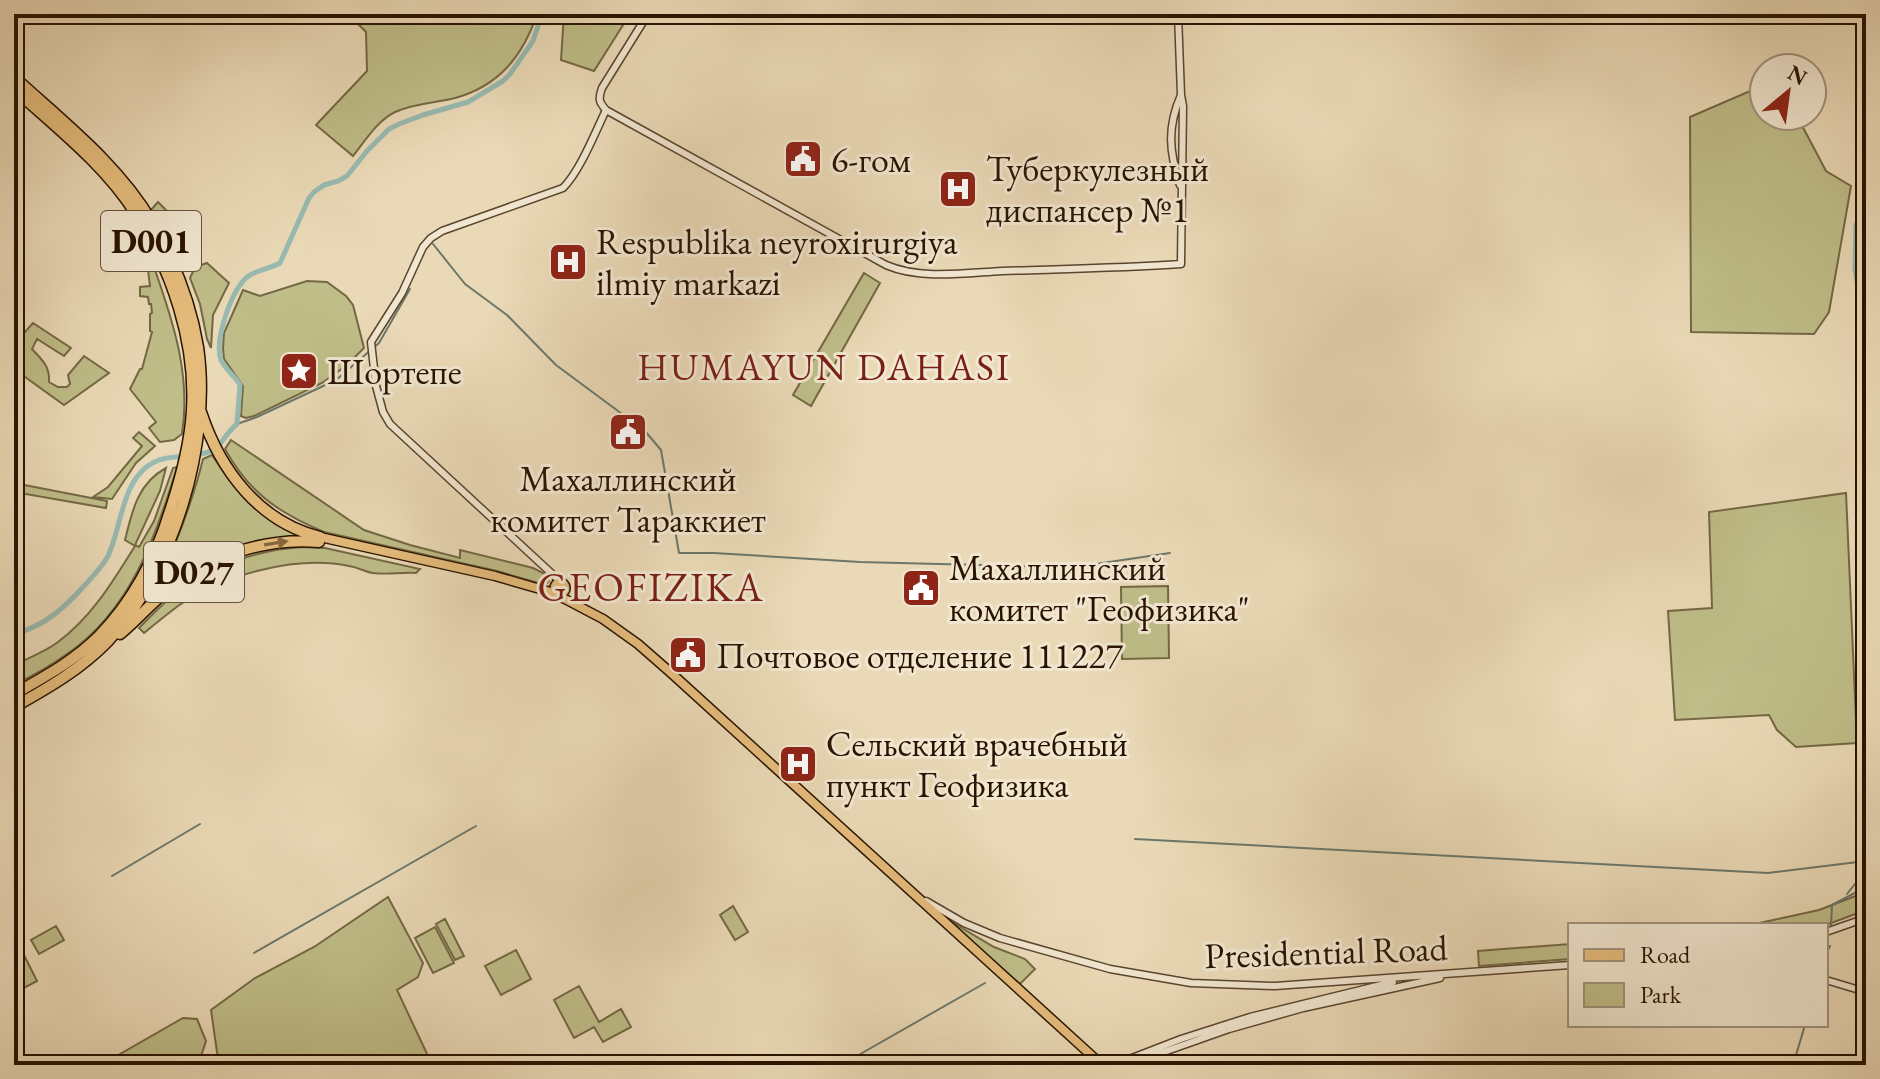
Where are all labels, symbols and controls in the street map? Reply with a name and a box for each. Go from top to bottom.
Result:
north arrow [1748,52,1828,132]
text: N [1783,58,1812,92]
place label: 6-гом [831,136,911,183]
public building icon: 6-гом [782,138,824,180]
place label: Туберкулезный диспансер №1 [986,145,1209,233]
hospital icon: Туберкулезный диспансер №1 [937,168,979,210]
road number: D001 [101,211,201,271]
place label: Respublika neyroxirurgiya ilmiy markazi [596,218,958,306]
hospital icon: Respublika neyroxirurgiya ilmiy markazi [547,241,589,283]
district label: HUMAYUN DAHASI [637,342,1011,391]
place label: Шортепе [327,348,462,395]
place icon: Шортепе [278,350,320,392]
public building icon: Махаллинский комитет Тараккиет [607,411,649,453]
place label: Махаллинский комитет Тараккиет [490,455,766,543]
one-way arrow [263,536,288,549]
road number: D027 [144,542,244,602]
place label: Махаллинский комитет "Геофизика" [949,544,1250,632]
district label: GEOFIZIKA [538,561,764,613]
public building icon: Махаллинский комитет "Геофизика" [900,567,942,609]
place label: Почтовое отделение 111227 [716,632,1124,679]
public building icon: Почтовое отделение 111227 [667,634,709,676]
place label: Сельский врачебный пункт Геофизика [826,720,1128,808]
hospital icon: Сельский врачебный пункт Геофизика [777,743,819,785]
legend [1568,923,1828,1027]
street label: Presidential Road [1204,924,1449,979]
text: Road [1640,939,1691,970]
text: Park [1640,979,1682,1010]

